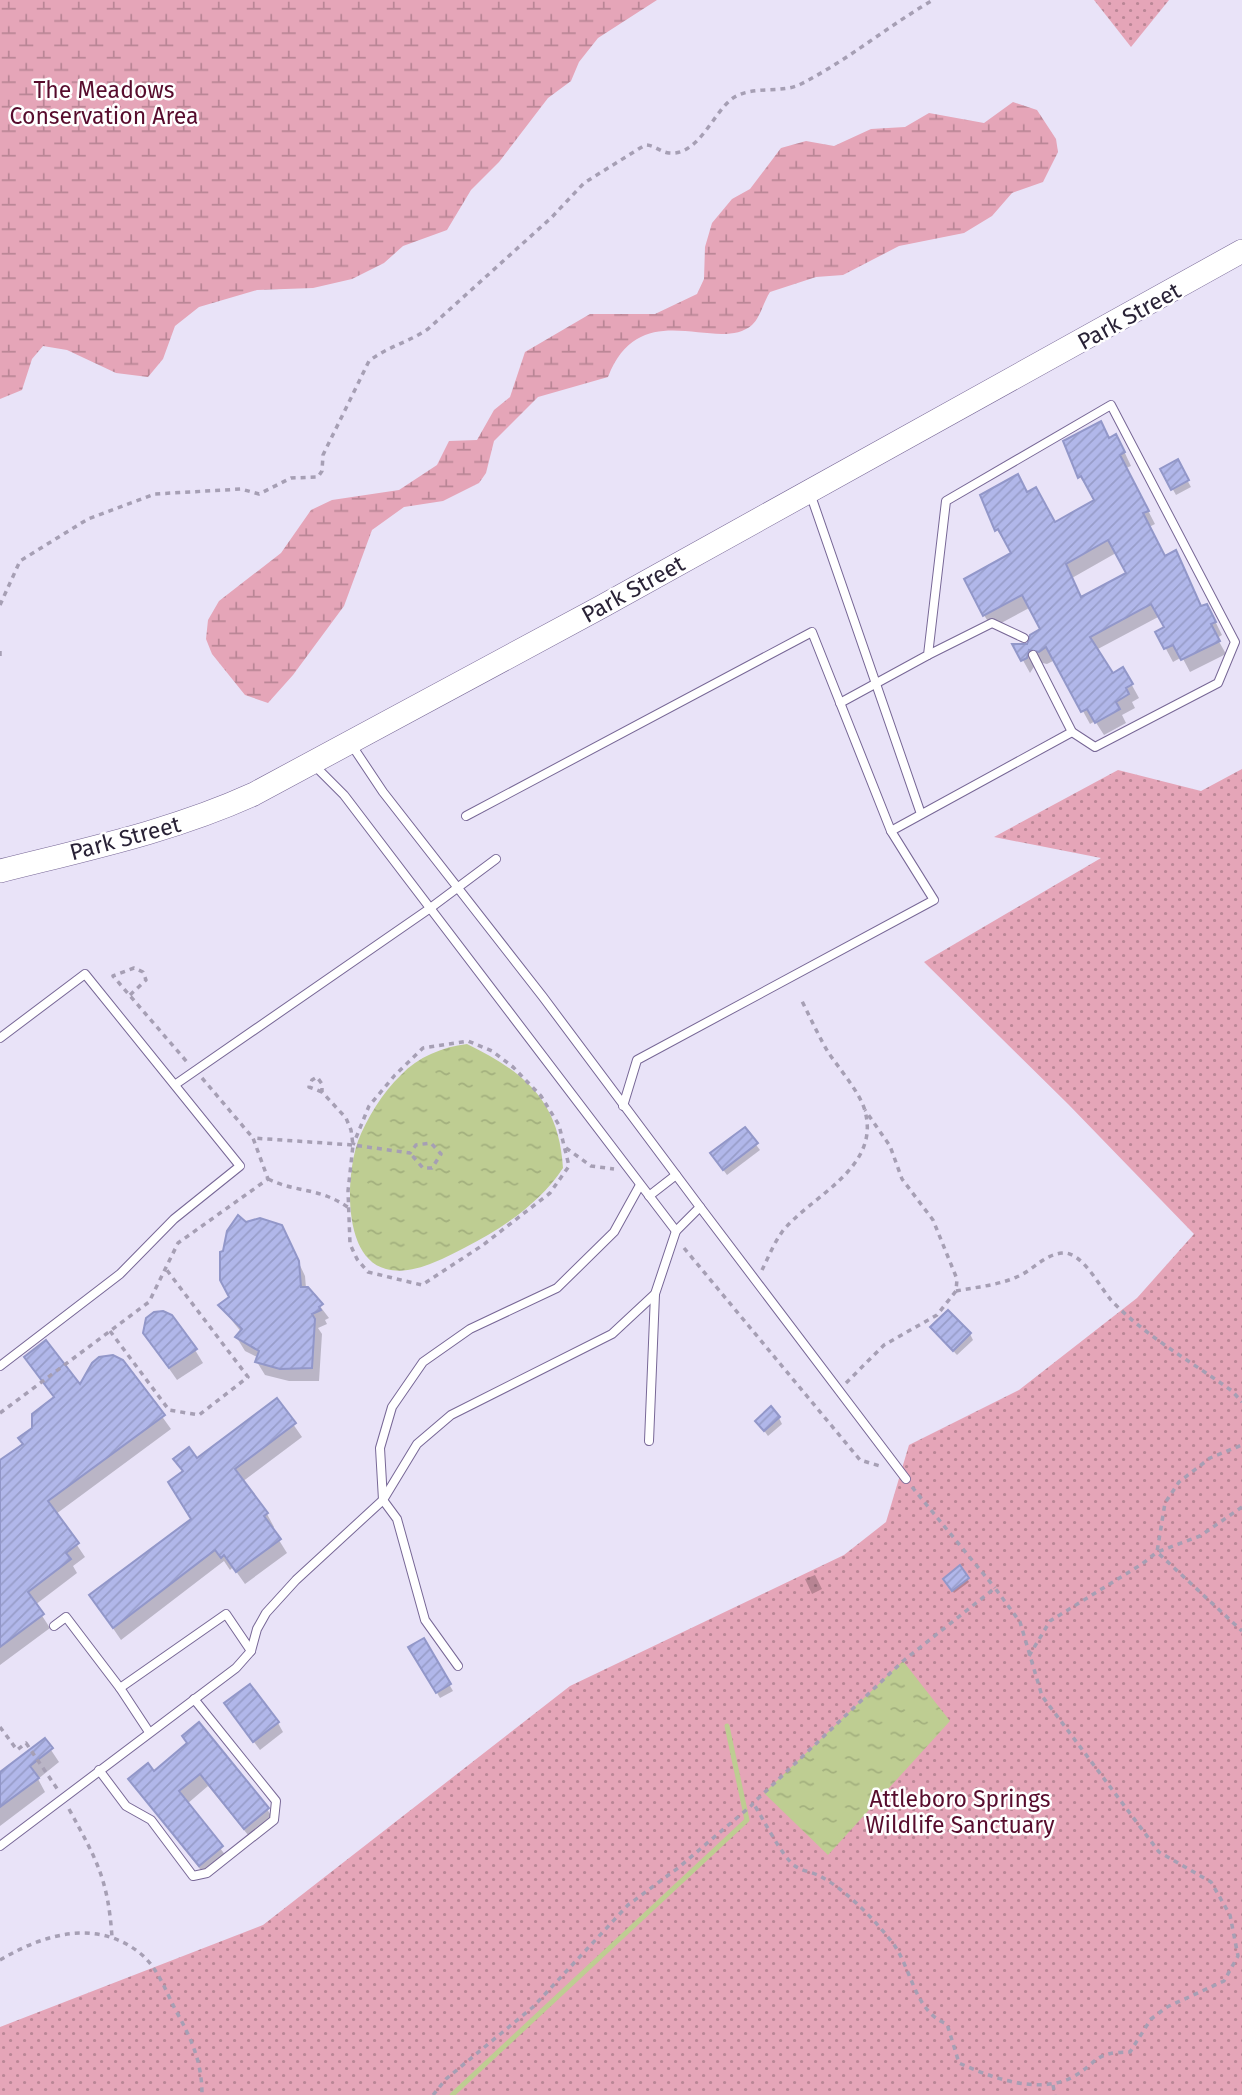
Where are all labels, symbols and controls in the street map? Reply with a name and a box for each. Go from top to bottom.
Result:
park label: The Meadows Conservation Area [10,76,198,130]
street label: Park Street [1072,276,1186,356]
street label: Park Street [576,549,690,629]
street label: Park Street [66,810,184,866]
park label: Attleboro Springs Wildlife Sanctuary [865,1785,1055,1839]

